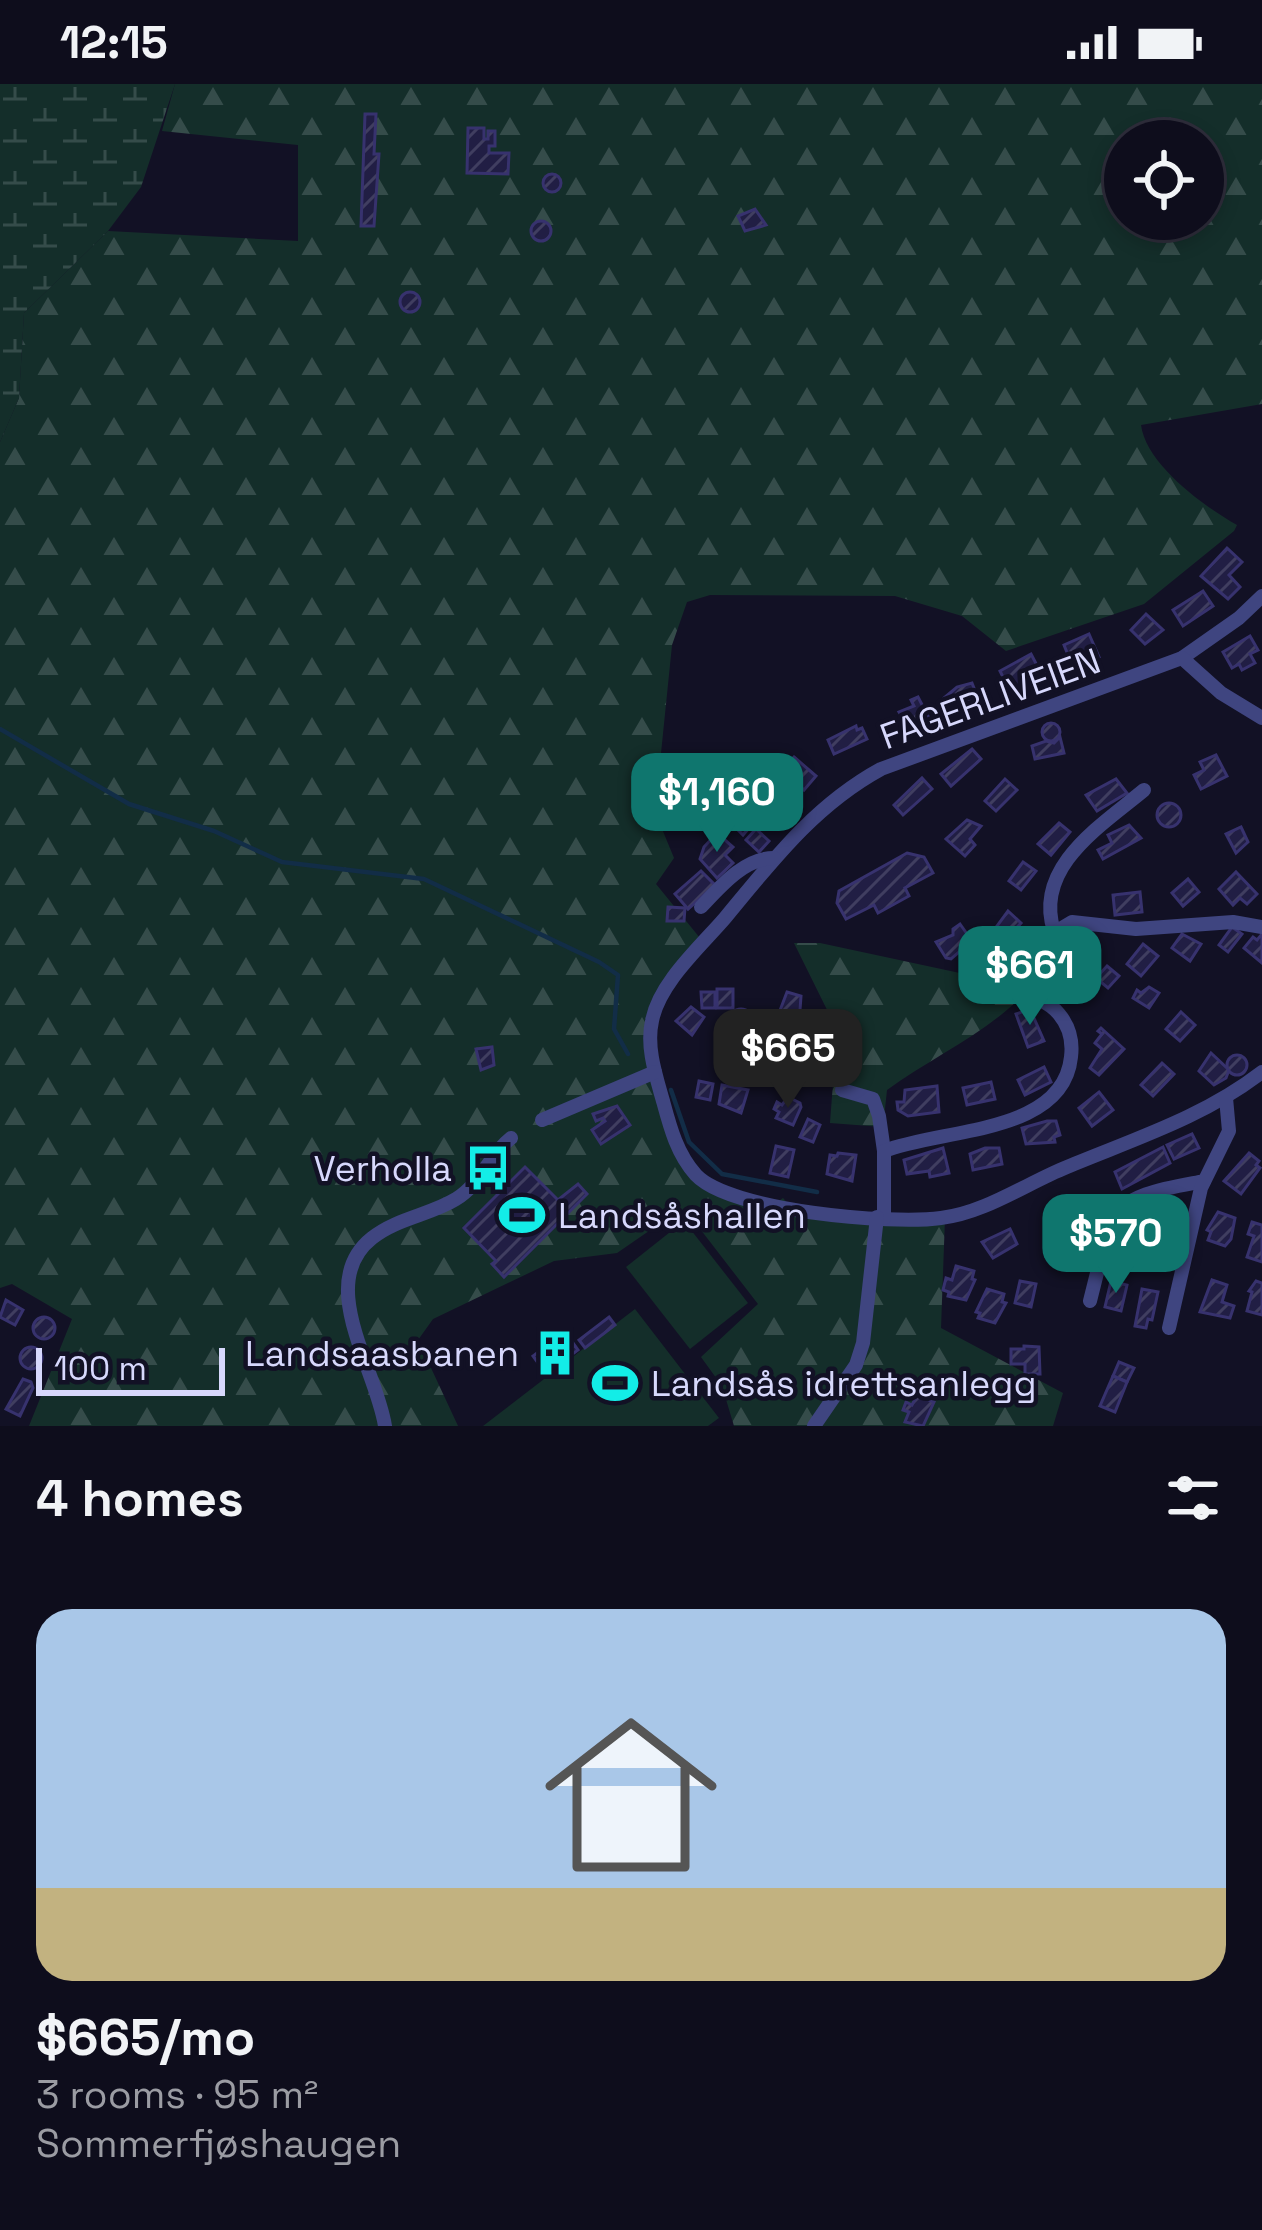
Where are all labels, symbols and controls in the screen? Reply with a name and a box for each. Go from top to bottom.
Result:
text: 12:15 [60,14,168,71]
map controls [1104,120,1224,240]
button: locate [1104,120,1224,240]
street label: FAGERLIVEIEN [874,638,1107,760]
pin: $1,160 [619,753,815,855]
text: $1,160 [658,767,776,816]
pin: $661 [959,926,1101,1028]
text: $661 [985,940,1075,989]
pin: $665 [717,1009,859,1111]
text: $665 [740,1023,836,1072]
bus stop icon: Verholla [463,1143,513,1193]
place label: Verholla [314,1146,452,1192]
sports icon: Landsåshallen [497,1190,547,1240]
place label: Landsåshallen [558,1193,806,1239]
pin: $570 [1045,1194,1187,1296]
text: $570 [1069,1208,1163,1257]
building icon: Landsaasbanen [530,1328,580,1378]
place label: Landsaasbanen [245,1331,519,1377]
scale bar [36,1342,225,1395]
text: 100 m [54,1348,147,1390]
sports icon: Landsås idrettsanlegg [590,1358,640,1408]
place label: Landsås idrettsanlegg [651,1361,1037,1407]
icon: filters [1160,1465,1226,1531]
text: 4 homes [36,1466,244,1531]
icon: home [523,1687,739,1903]
text: $665/mo [36,2005,255,2070]
text: 3 rooms · 95 m² [36,2070,318,2119]
text: Sommerfjøshaugen [36,2119,401,2168]

